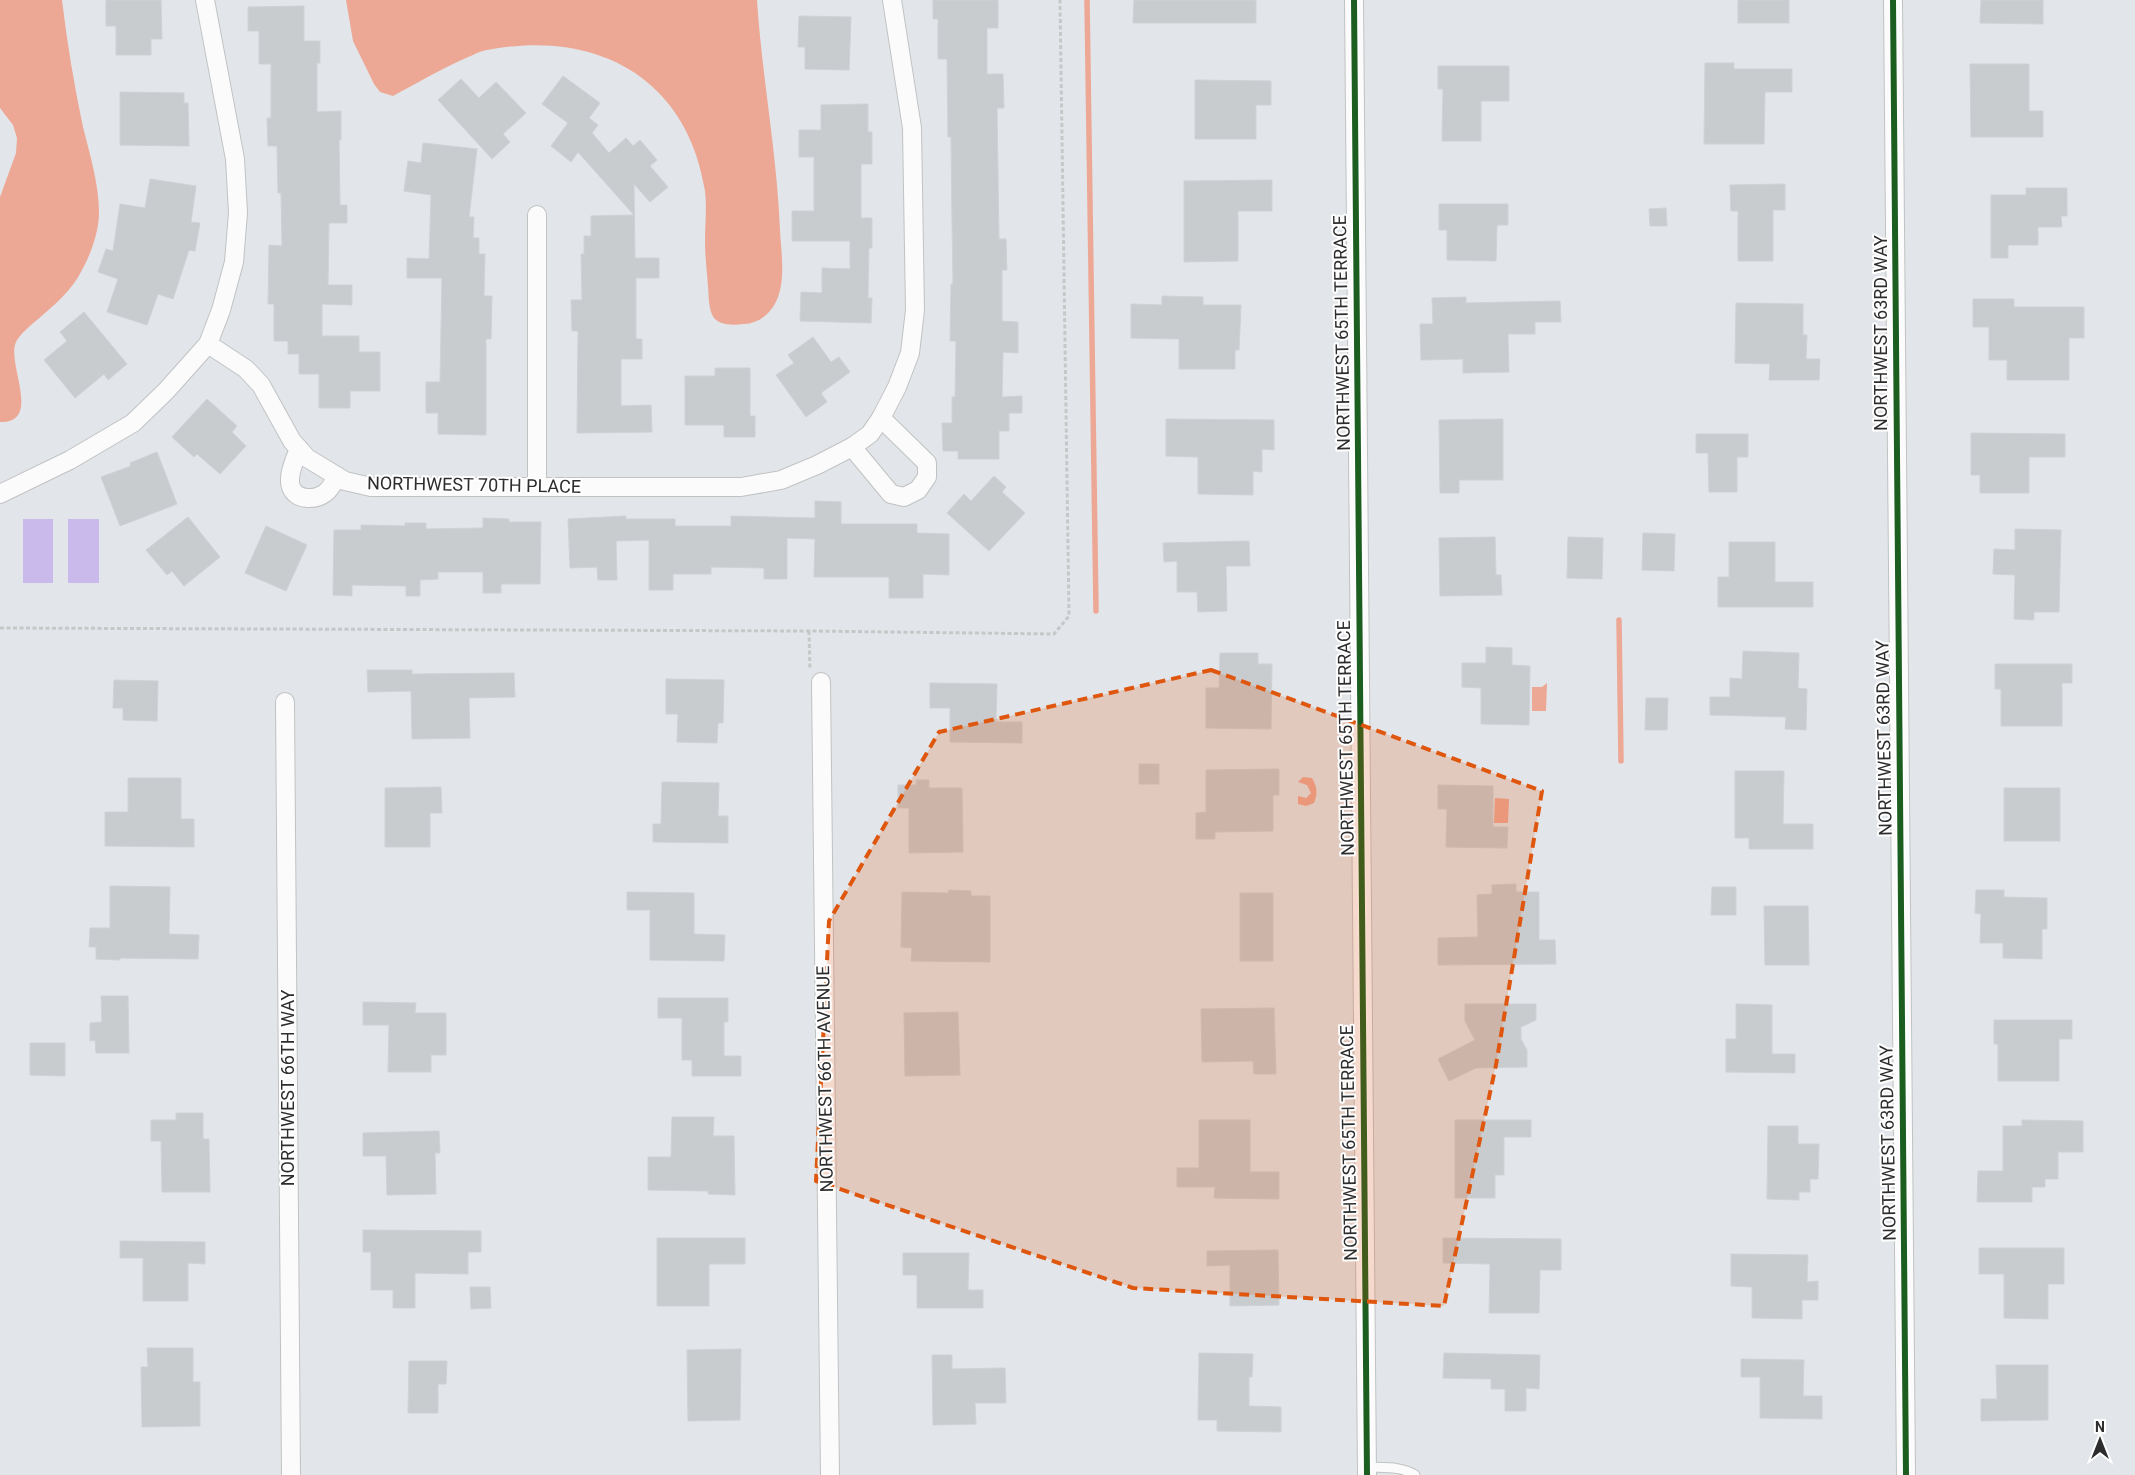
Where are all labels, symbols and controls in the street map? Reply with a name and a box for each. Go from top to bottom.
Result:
street label: NORTHWEST 65TH TERRACE [1329,215,1354,451]
street label: NORTHWEST 63RD WAY [1870,235,1891,431]
street label: NORTHWEST 70TH PLACE [367,472,581,497]
street label: NORTHWEST 65TH TERRACE [1333,620,1358,856]
street label: NORTHWEST 63RD WAY [1871,640,1896,836]
street label: NORTHWEST 66TH AVENUE [812,966,837,1192]
street label: NORTHWEST 66TH WAY [277,990,298,1186]
street label: NORTHWEST 65TH TERRACE [1336,1025,1361,1261]
street label: NORTHWEST 63RD WAY [1875,1045,1900,1241]
north arrow [2075,1415,2125,1465]
text: N [2095,1419,2105,1435]

